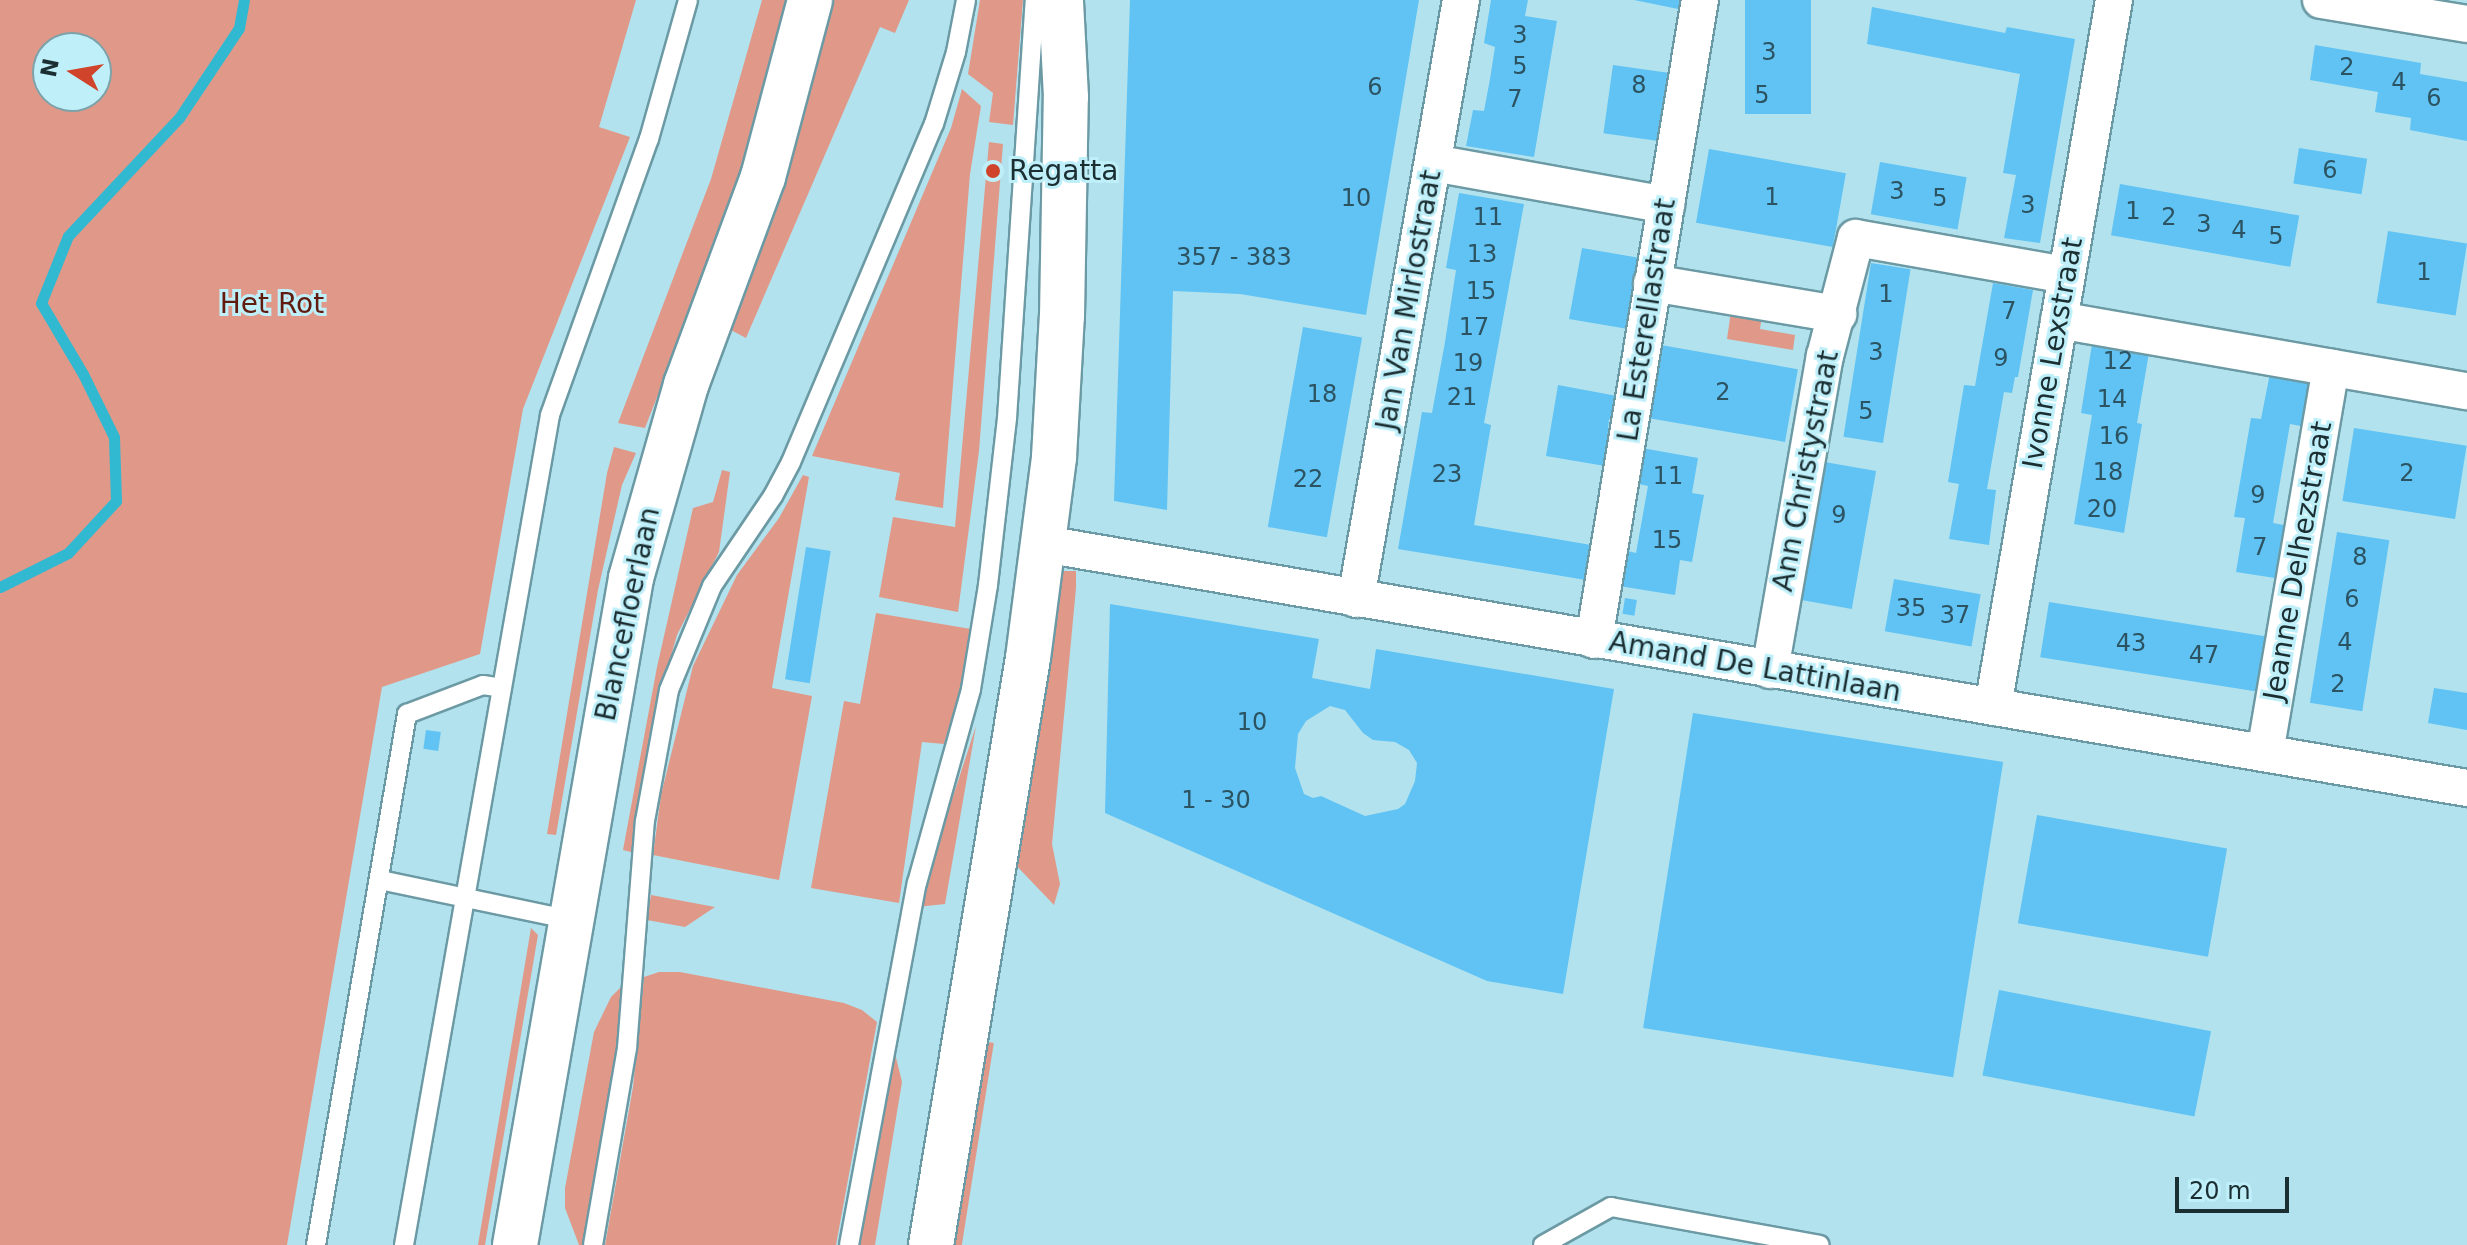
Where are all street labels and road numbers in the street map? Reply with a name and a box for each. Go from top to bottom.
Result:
street label: Jan Van Mirlostraat [1370,167,1448,433]
street label: La Esterellastraat [1611,196,1683,444]
street label: Ivonne Lexstraat [2016,235,2090,471]
street label: Ann Christystraat [1766,348,1846,594]
street label: Jeanne Delhezstraat [2257,419,2339,703]
street label: Blancefloerlaan [589,504,667,724]
street label: Amand De Lattinlaan [1606,625,1904,709]

